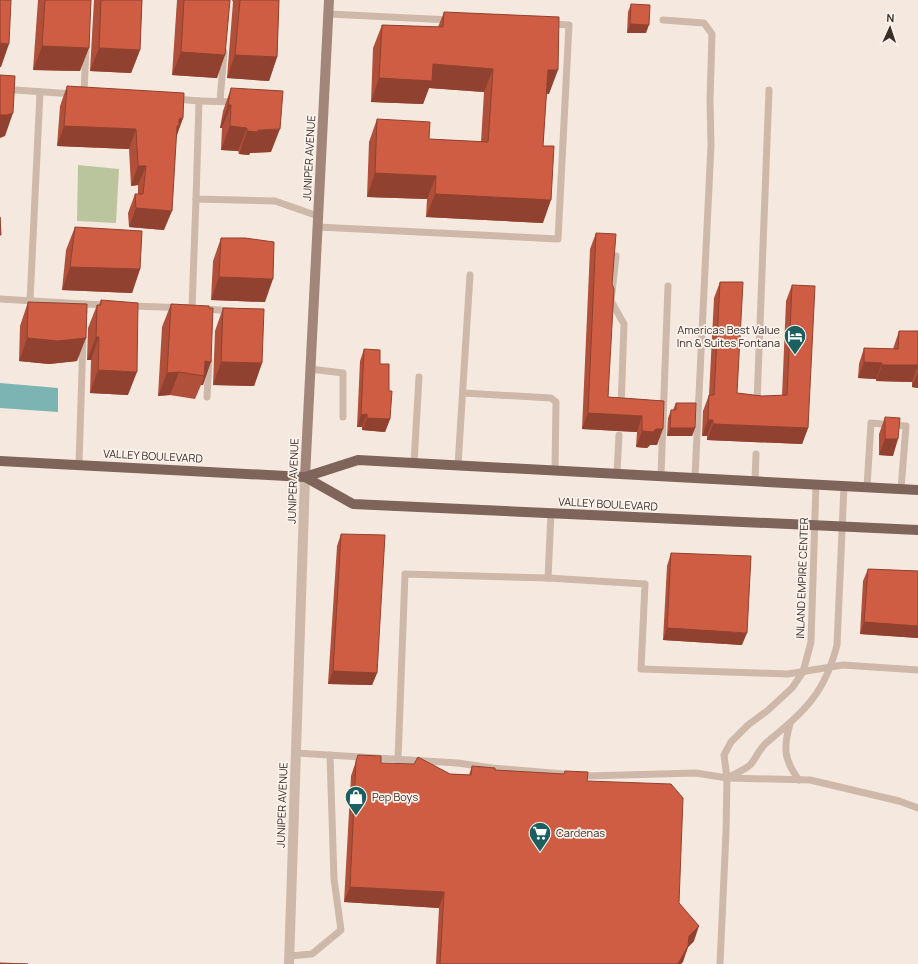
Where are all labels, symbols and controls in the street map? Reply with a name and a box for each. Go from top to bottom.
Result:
north arrow [870,8,910,48]
text: N [886,10,895,25]
street label: JUNIPER AVENUE [299,115,318,201]
place label: Americas Best Value Inn & Suites Fontana [677,322,781,350]
hotel icon: Americas Best Value Inn & Suites Fontana [782,323,808,356]
street label: JUNIPER AVENUE [284,438,301,524]
street label: VALLEY BOULEVARD [103,445,203,466]
street label: VALLEY BOULEVARD [558,493,658,514]
street label: INLAND EMPIRE CENTER [792,517,811,639]
street label: JUNIPER AVENUE [273,762,290,848]
shop icon: Pep Boys [343,784,369,817]
place label: Pep Boys [372,789,418,804]
supermarket icon: Cardenas [527,820,553,853]
place label: Cardenas [556,825,605,840]

